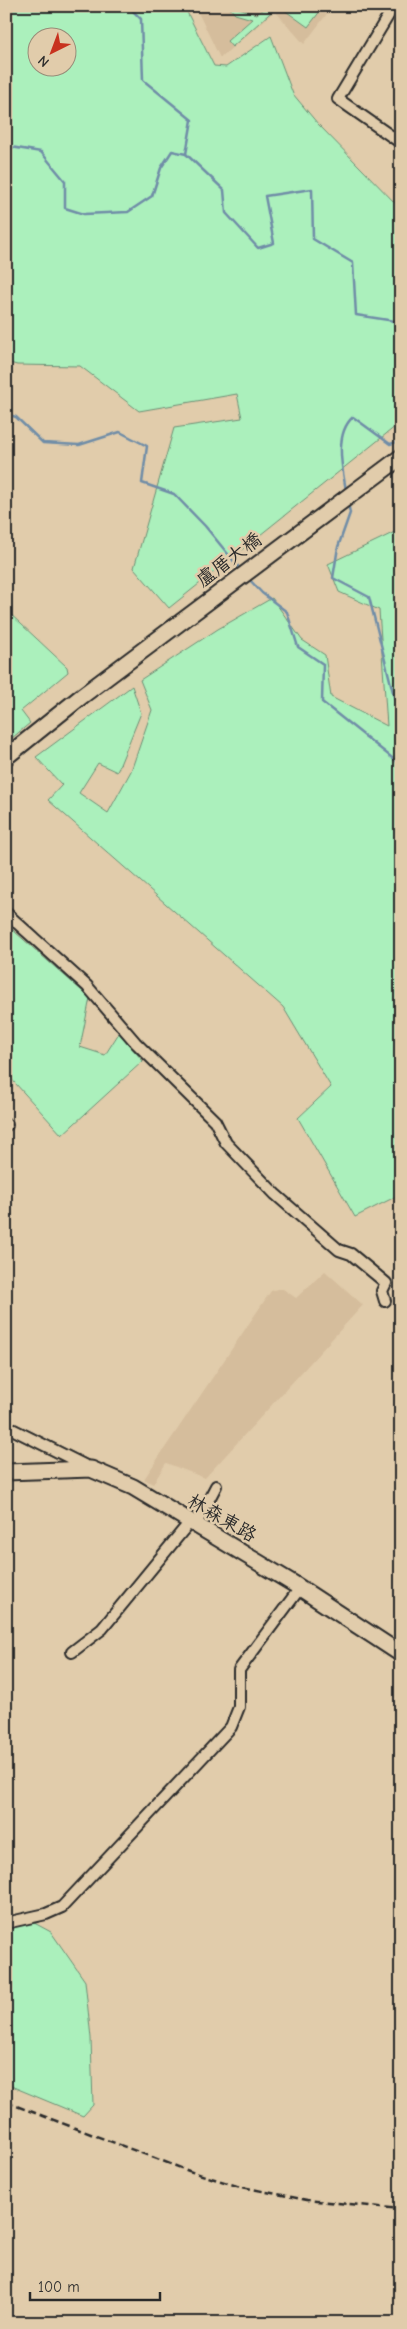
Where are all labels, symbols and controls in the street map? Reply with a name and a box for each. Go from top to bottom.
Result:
north arrow [28,28,78,78]
text: N [35,52,53,71]
street label: 盧厝大橋 [192,528,266,592]
street label: 林森東路 [184,1489,260,1547]
scale bar [30,2269,160,2301]
text: 100 m [38,2278,80,2296]

